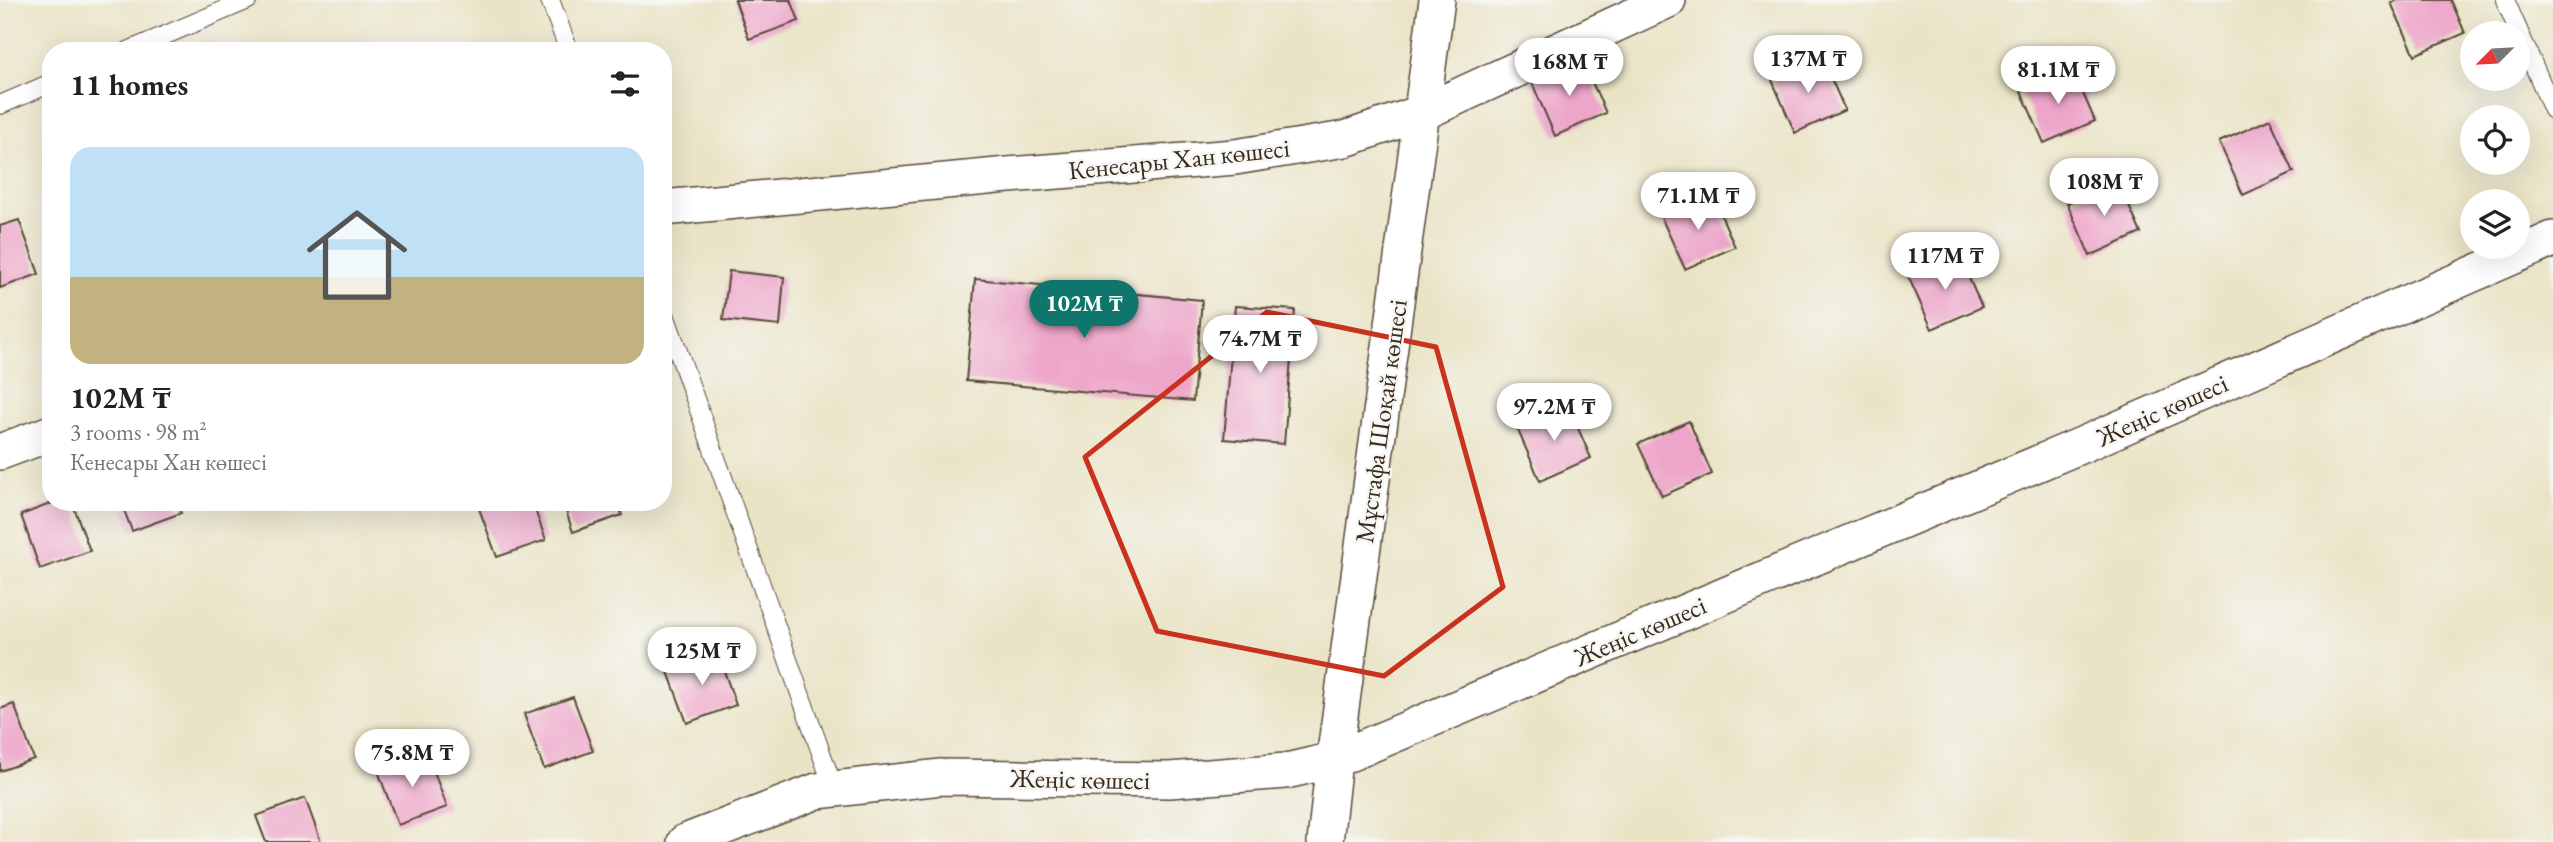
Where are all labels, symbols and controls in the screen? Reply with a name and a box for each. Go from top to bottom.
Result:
north arrow [2460,21,2530,91]
map controls [2460,21,2530,259]
pin: 137M ₸ [1751,36,1865,95]
pin: 168M ₸ [1512,38,1626,98]
text: 137M ₸ [1769,43,1847,73]
text: 168M ₸ [1530,46,1608,76]
pin: 81.1M ₸ [1993,46,2123,106]
text: 81.1M ₸ [2017,54,2099,84]
text: 11 homes [70,65,188,104]
icon: filters [606,65,644,103]
button: locate [2460,105,2530,175]
street label: Кенесары Хан көшесі [1067,130,1291,188]
pin: 108M ₸ [2047,158,2161,218]
text: 108M ₸ [2065,166,2143,196]
pin: 71.1M ₸ [1633,173,1763,232]
text: 71.1M ₸ [1657,180,1739,210]
button: layers [2460,189,2530,259]
icon: home [294,192,420,318]
pin: 117M ₸ [1888,232,2002,292]
text: 117M ₸ [1906,240,1984,270]
pin: 102M ₸ [1027,280,1141,340]
text: 102M ₸ [1045,288,1123,318]
street label: Мұстафа Шоқай көшесі [1347,297,1415,545]
pin: 74.7M ₸ [1195,316,1325,375]
text: 74.7M ₸ [1219,323,1301,353]
street label: Жеңіс көшесі [2090,366,2233,455]
text: 102M ₸ [70,378,170,417]
pin: 97.2M ₸ [1489,384,1619,443]
text: 97.2M ₸ [1513,391,1595,421]
text: 3 rooms · 98 m² [70,417,207,447]
text: Кенесары Хан көшесі [70,447,267,477]
street label: Жеңіс көшесі [1568,588,1711,674]
pin: 125M ₸ [645,628,759,687]
text: 125M ₸ [663,635,741,665]
pin: 75.8M ₸ [347,730,477,789]
text: 75.8M ₸ [371,737,453,767]
street label: Жеңіс көшесі [1008,761,1151,797]

